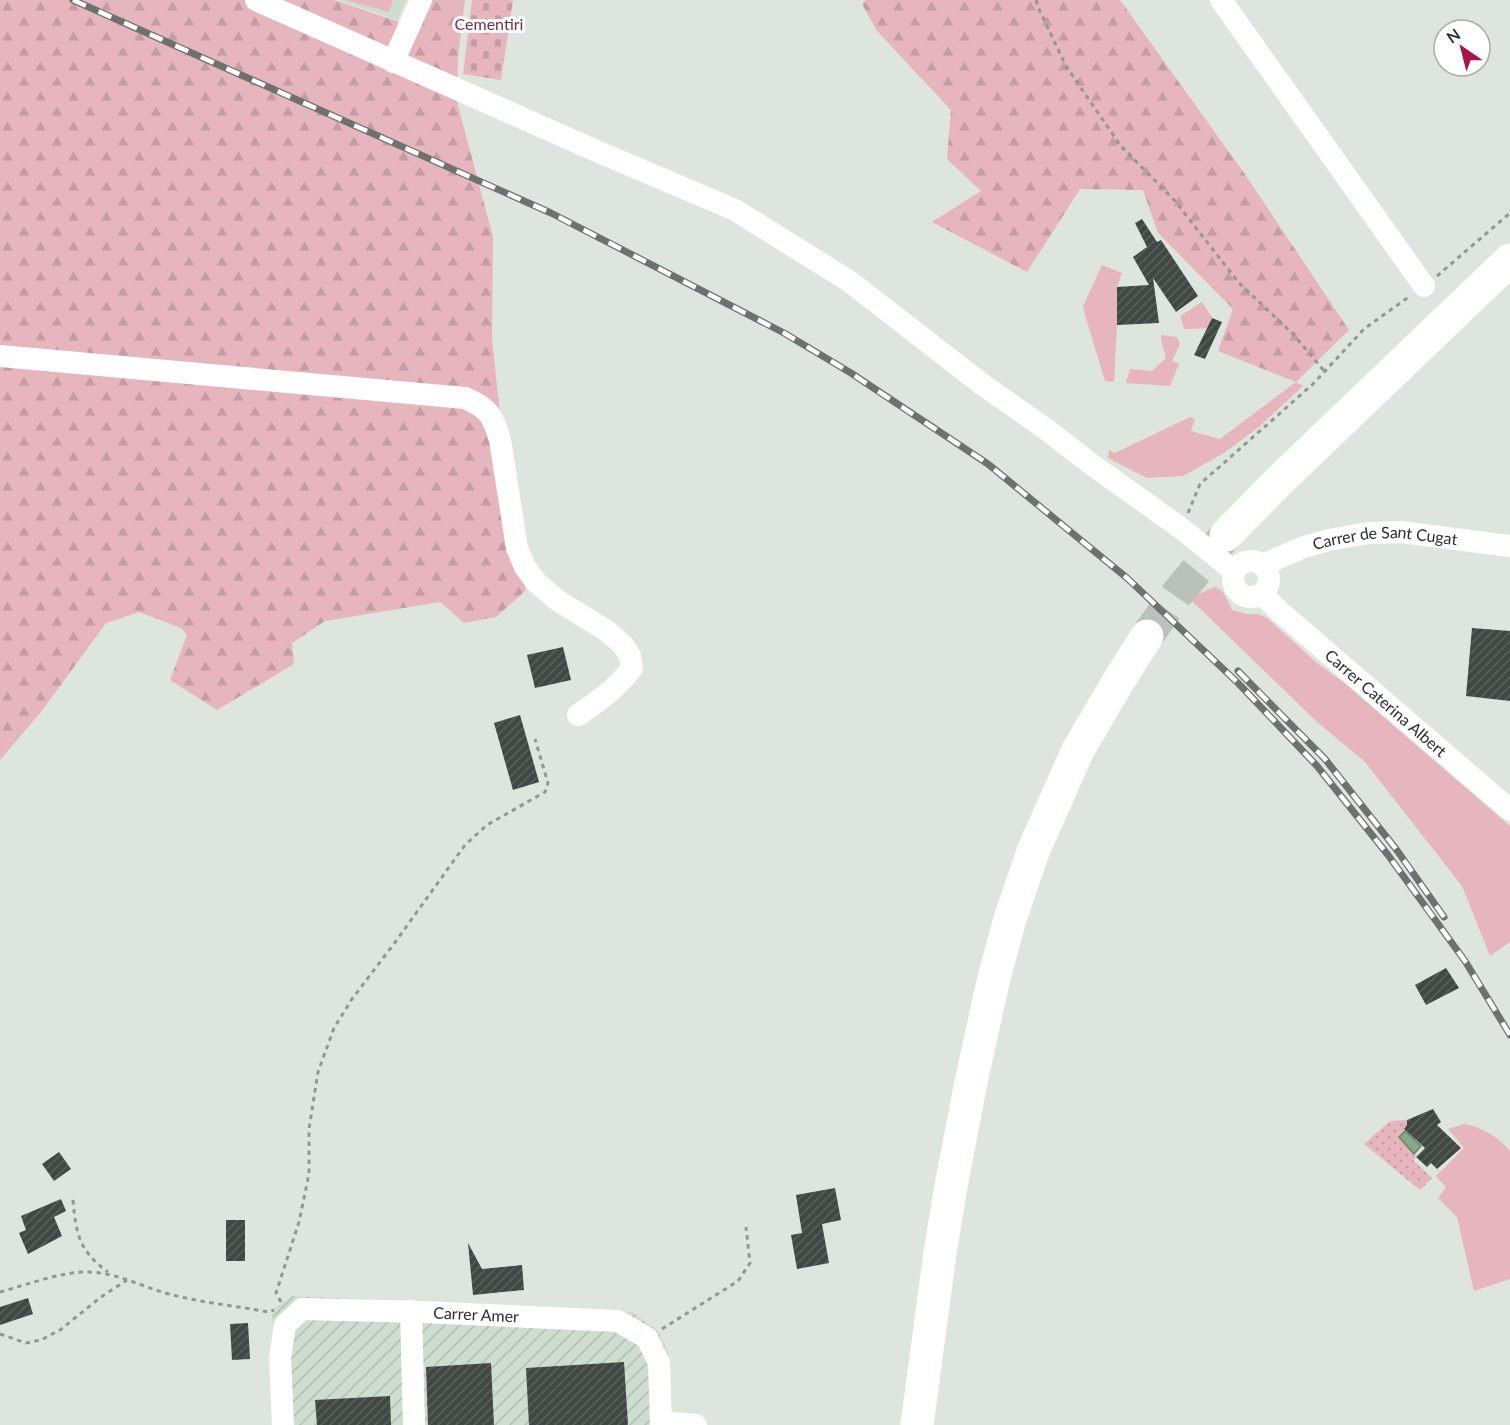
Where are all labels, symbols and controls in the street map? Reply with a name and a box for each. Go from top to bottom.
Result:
park label: Cementiri [455,14,523,33]
north arrow [1432,18,1492,78]
text: N [1443,24,1464,47]
street label: Carrer de Sant Cugat [1310,522,1459,553]
street label: Carrer Caterina Albert [1321,645,1451,760]
street label: Carrer Amer [433,1302,520,1325]

